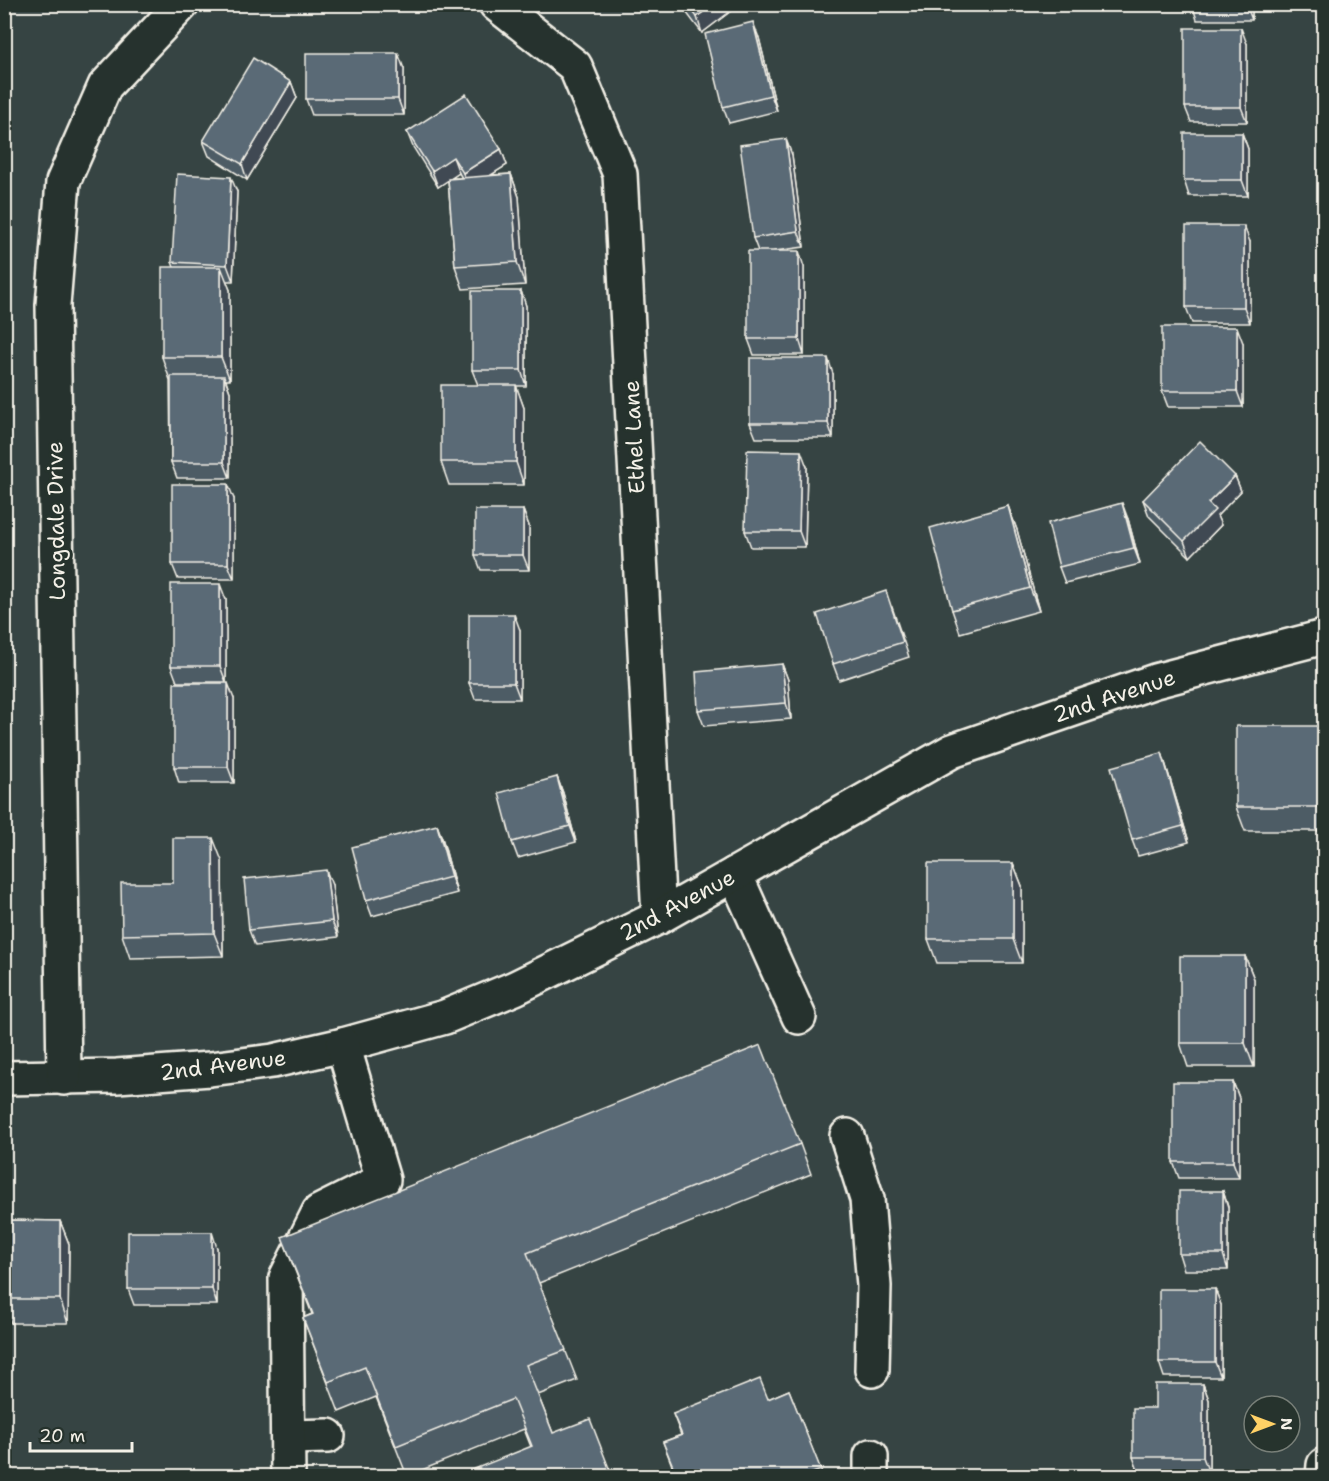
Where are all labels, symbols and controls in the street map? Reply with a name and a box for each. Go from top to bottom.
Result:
street label: Ethel Lane [617,379,651,495]
street label: Longdale Drive [40,441,72,601]
street label: 2nd Avenue [1049,663,1179,729]
street label: 2nd Avenue [614,862,740,948]
street label: 2nd Avenue [158,1043,288,1087]
north arrow [1242,1394,1302,1454]
scale bar [30,1415,132,1453]
text: N [1276,1418,1297,1430]
text: 20 m [39,1424,85,1448]

